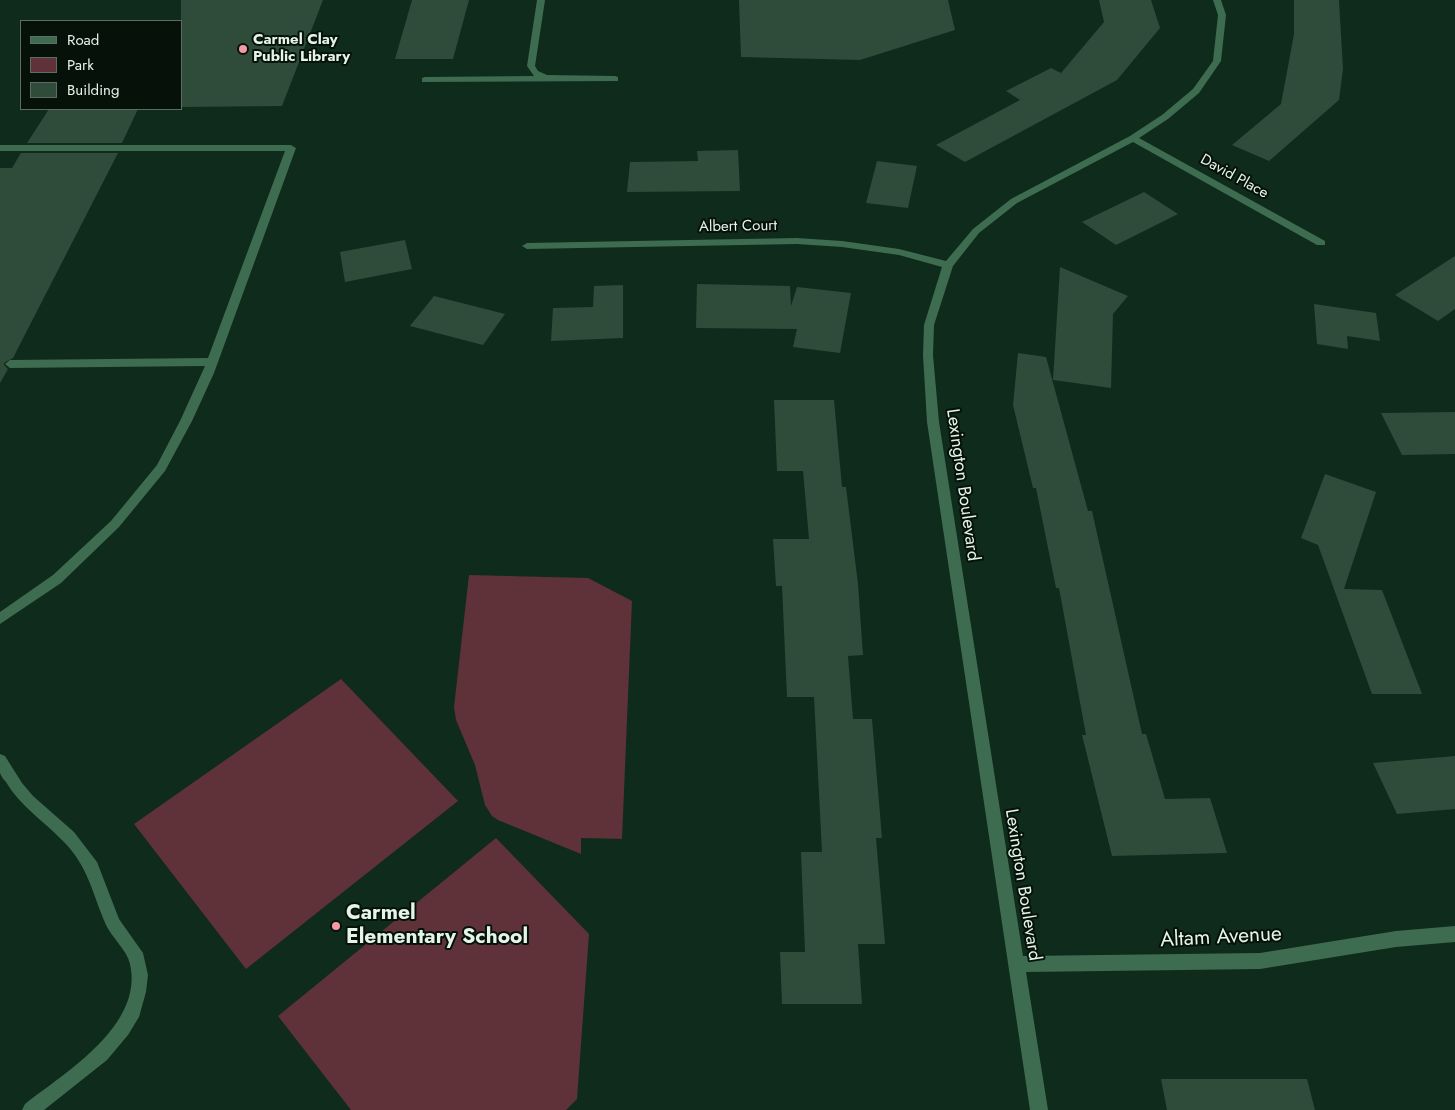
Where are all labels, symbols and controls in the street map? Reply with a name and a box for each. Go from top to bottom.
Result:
legend [20,20,182,110]
text: Road [67,29,99,51]
place label: Carmel Clay Public Library [253,31,350,66]
marker: Carmel Clay Public Library [237,43,249,55]
text: Park [67,54,94,76]
text: Building [67,79,119,101]
street label: David Place [1197,151,1271,203]
street label: Albert Court [699,217,777,237]
street label: Lexington Boulevard [941,407,983,563]
street label: Lexington Boulevard [999,807,1045,963]
place label: Carmel Elementary School [346,901,528,951]
marker: Carmel Elementary School [330,920,342,932]
street label: Altam Avenue [1159,922,1283,954]

